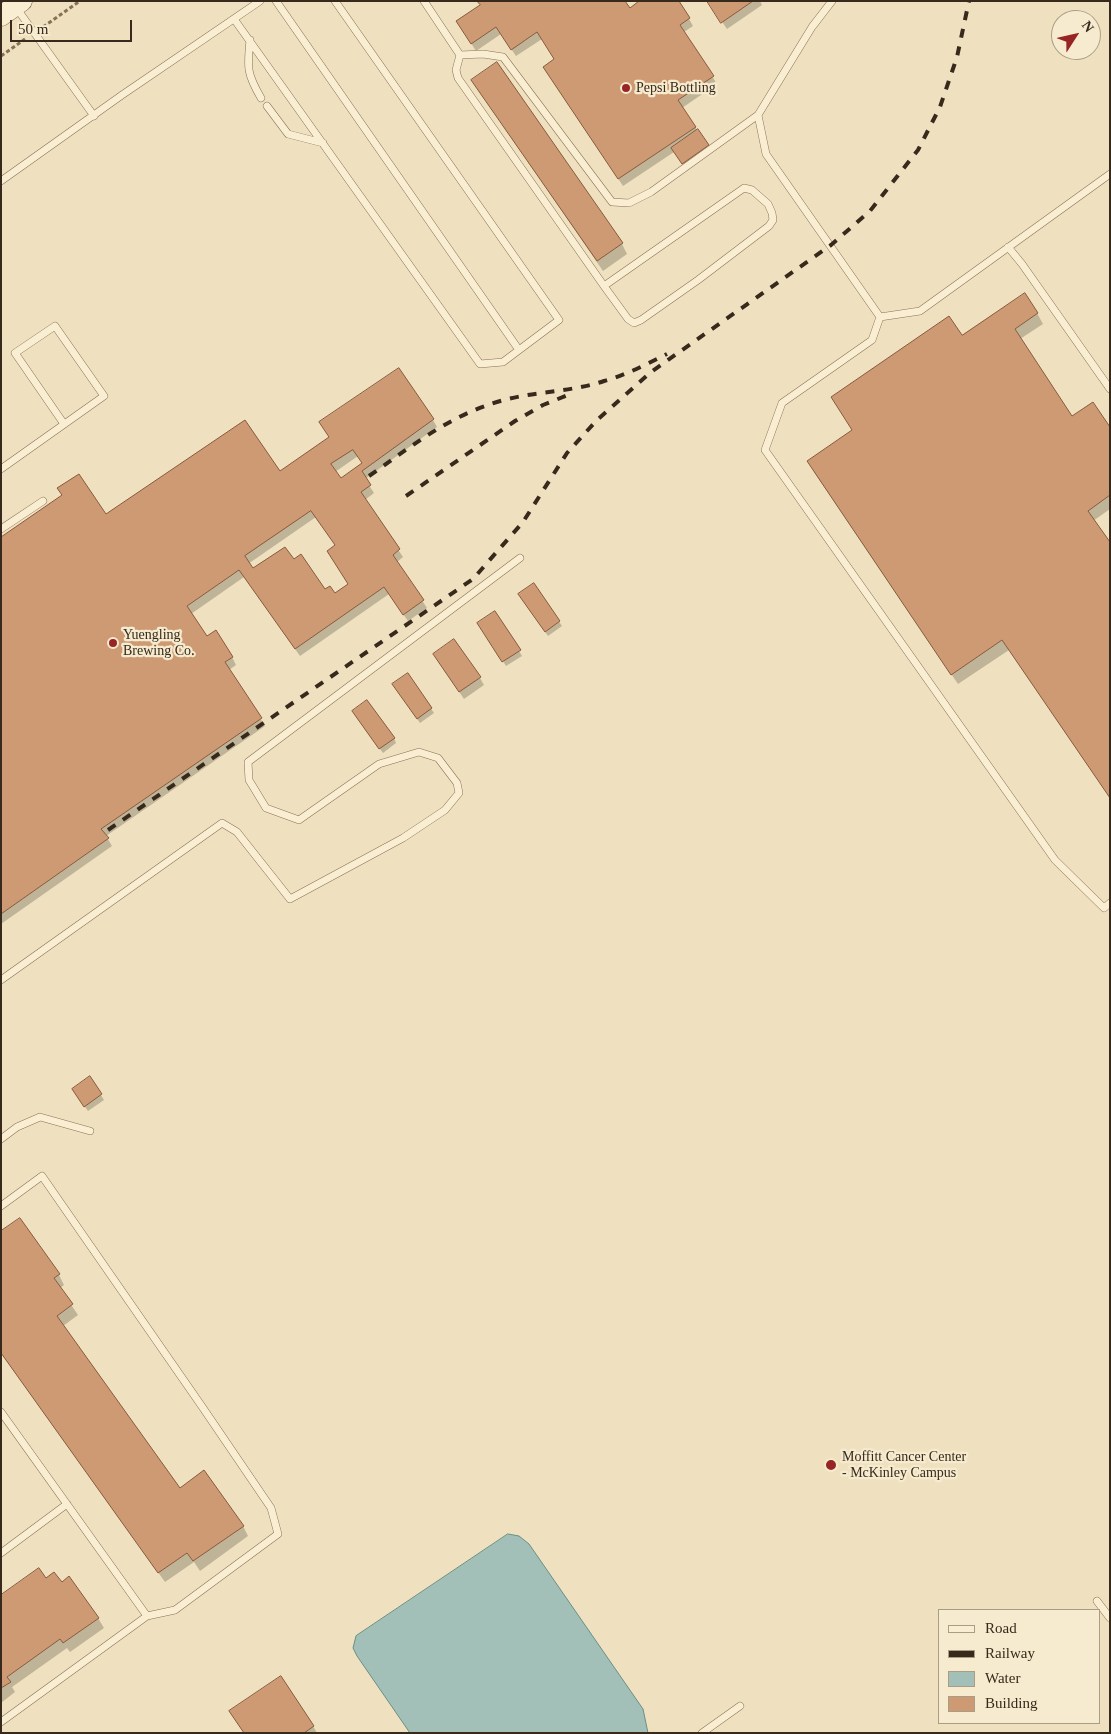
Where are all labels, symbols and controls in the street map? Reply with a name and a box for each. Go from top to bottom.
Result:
scale bar [12,10,135,42]
north arrow [1051,10,1101,60]
text: N [1079,18,1097,35]
text: 50 m [18,21,48,37]
place label: Pepsi Bottling [636,80,716,96]
marker: Pepsi Bottling [620,82,632,94]
place label: Yuengling Brewing Co. [123,627,195,660]
marker: Yuengling Brewing Co. [107,637,119,649]
place label: Moffitt Cancer Center - McKinley Campus [842,1449,966,1481]
marker: Moffitt Cancer Center - McKinley Campus [824,1458,838,1472]
legend [938,1609,1101,1724]
text: Road [985,1620,1017,1636]
text: Railway [985,1645,1035,1661]
text: Water [985,1670,1020,1686]
text: Building [985,1695,1038,1711]

